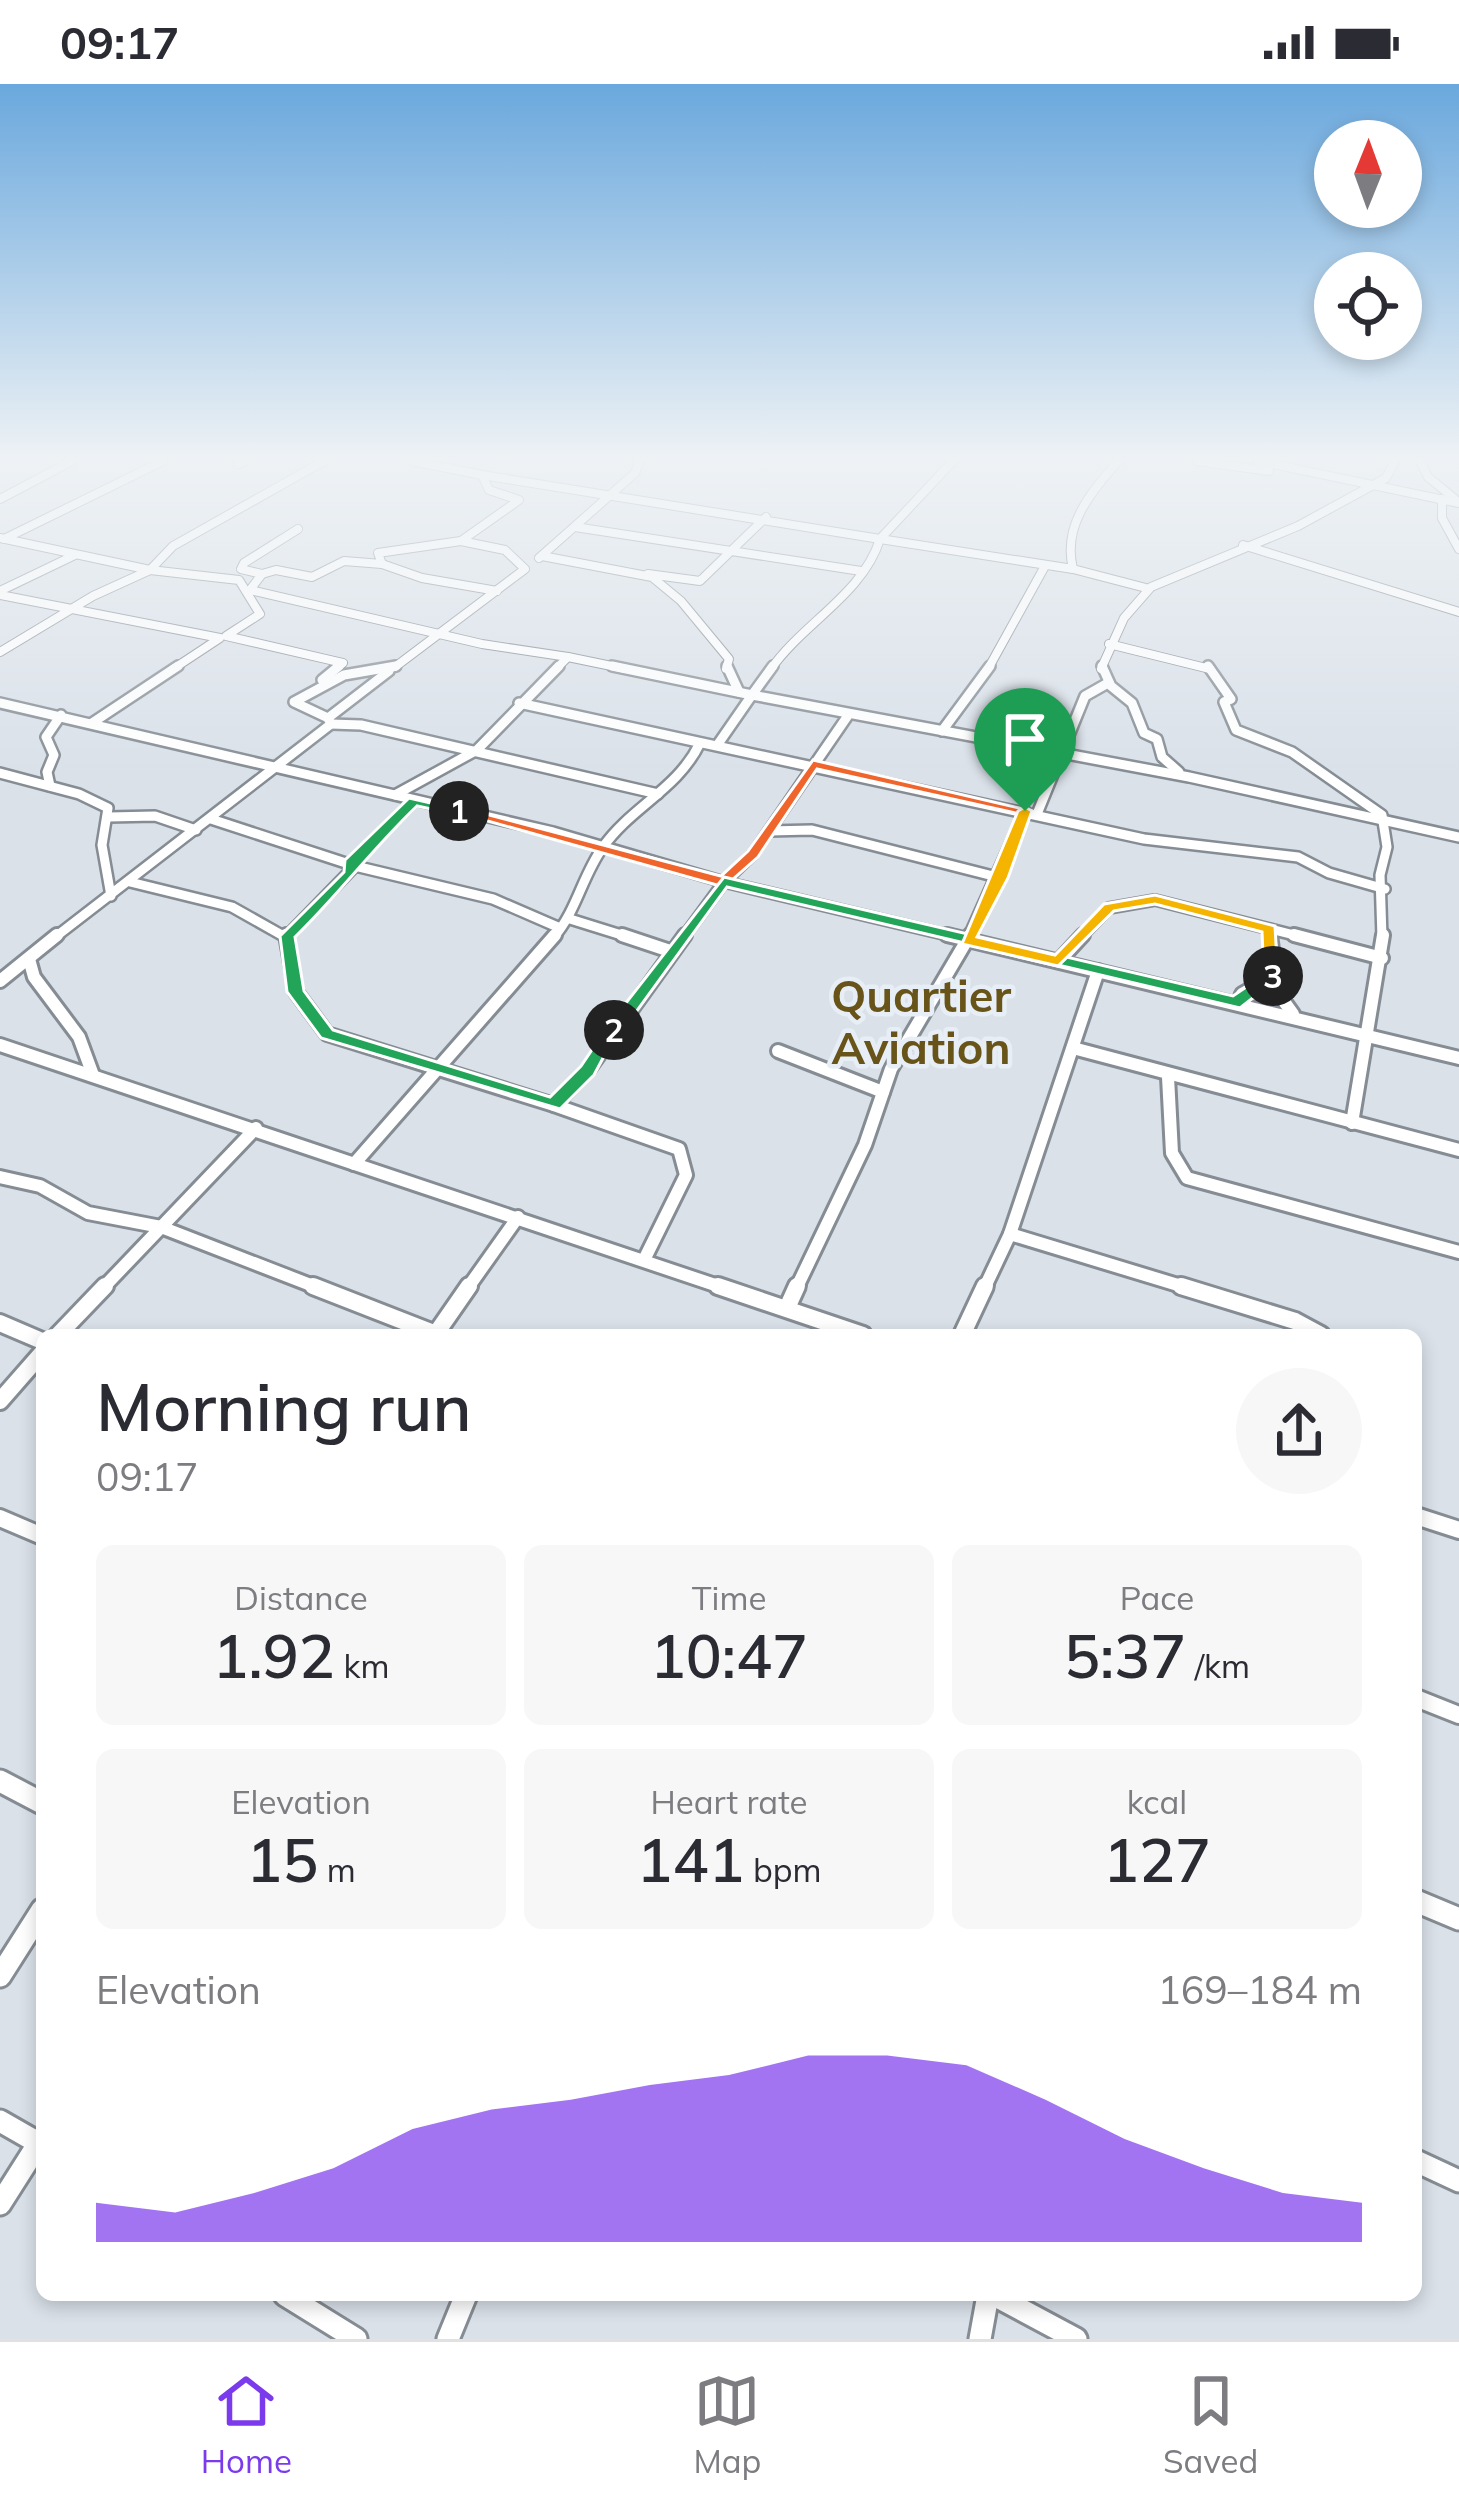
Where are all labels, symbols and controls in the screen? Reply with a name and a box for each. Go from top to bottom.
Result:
text: 09:17 [60,14,179,70]
north arrow [1314,120,1422,228]
map controls [1314,120,1422,360]
button: locate [1314,252,1422,360]
pin [974,688,1076,811]
icon: arrive [992,706,1058,772]
pin: 1 [429,781,489,841]
text: 1 [449,790,469,831]
pin: 3 [1243,946,1303,1006]
text: 3 [1263,955,1283,996]
district label: Quartier Aviation [831,967,1011,1075]
pin: 2 [584,1000,644,1060]
text: 2 [604,1009,624,1050]
text: Morning run [96,1365,472,1448]
button: share [1236,1368,1362,1494]
text: 09:17 [96,1452,199,1501]
text: Distance [234,1577,368,1618]
text: Time [692,1577,766,1618]
text: Pace [1120,1577,1194,1618]
text: 1.92 [213,1618,335,1693]
text: 10:47 [650,1618,808,1693]
text: 5:37 [1064,1618,1186,1693]
text: km [335,1645,389,1686]
text: /km [1186,1645,1250,1686]
text: Elevation [231,1781,371,1822]
text: Heart rate [651,1781,808,1822]
text: kcal [1127,1781,1187,1822]
text: 15 [246,1822,318,1897]
text: 141 [636,1822,744,1897]
text: 127 [1103,1822,1211,1897]
text: m [318,1849,356,1890]
text: bpm [744,1849,822,1890]
text: Elevation [96,1965,261,2014]
text: 169–184 m [1157,1965,1362,2014]
tab: Home [201,2368,292,2481]
tab: Map [693,2368,761,2481]
tab: Saved [1163,2368,1258,2481]

